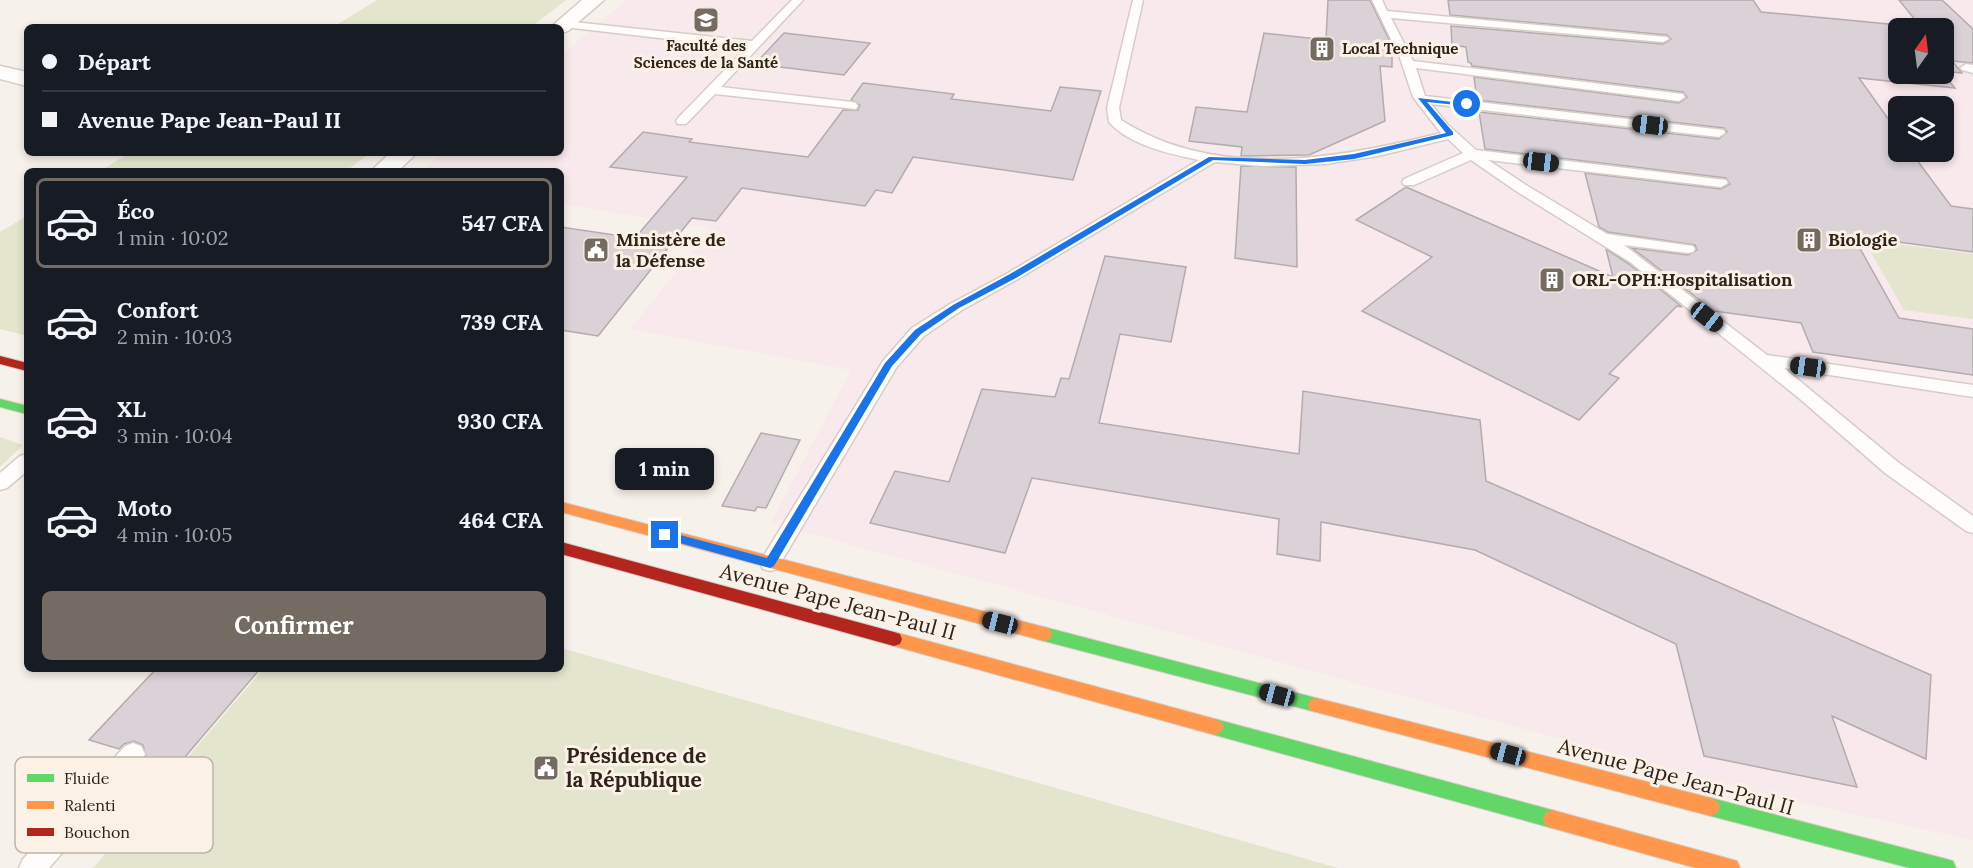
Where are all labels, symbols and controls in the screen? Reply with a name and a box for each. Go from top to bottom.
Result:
school or university icon: Faculté des Sciences de la Santé [691,5,721,35]
north arrow [1888,18,1954,84]
map controls [1888,18,1954,162]
building icon: Local Technique [1307,34,1337,64]
place label: Faculté des Sciences de la Santé [634,36,778,72]
place label: Local Technique [1342,39,1458,58]
text: Départ [78,48,151,76]
route start [1453,90,1480,117]
button: layers [1888,96,1954,162]
text: Avenue Pape Jean-Paul II [78,106,341,134]
car [1631,114,1669,136]
car [1522,151,1560,173]
icon: car [45,196,99,250]
text: Éco [117,197,154,225]
text: 547 CFA [461,209,543,237]
text: 1 min · 10:02 [117,225,228,250]
building icon: Biologie [1794,225,1824,255]
place label: Ministère de la Défense [616,228,726,272]
place label: Biologie [1828,228,1898,251]
public building icon: Ministère de la Défense [581,235,611,265]
building icon: ORL-OPH:Hospitalisation [1537,265,1567,295]
place label: ORL-OPH:Hospitalisation [1572,268,1793,291]
icon: car [45,295,99,349]
text: Confort [117,296,199,324]
car [1687,299,1727,335]
text: 739 CFA [461,308,543,336]
text: 2 min · 10:03 [117,324,232,349]
car [1789,356,1827,378]
icon: car [45,394,99,448]
text: XL [117,395,146,423]
text: 930 CFA [457,407,543,435]
text: 3 min · 10:04 [117,423,233,448]
callout: 1 min [616,448,714,490]
text: 1 min [639,456,690,481]
icon: car [45,493,99,547]
text: Moto [117,494,172,522]
text: 464 CFA [459,506,543,534]
route end [651,521,678,548]
text: 4 min · 10:05 [117,522,232,547]
street label: Avenue Pape Jean-Paul II [716,557,959,646]
button: Confirmer [42,591,546,660]
car [980,610,1020,636]
car [1257,682,1297,708]
street label: Avenue Pape Jean-Paul II [1554,732,1797,821]
car [1488,741,1528,767]
place label: Présidence de la République [566,742,706,793]
public building icon: Présidence de la République [531,753,561,783]
legend [15,757,213,853]
text: Fluide [64,768,110,788]
text: Ralenti [64,795,116,815]
text: Bouchon [64,822,130,842]

